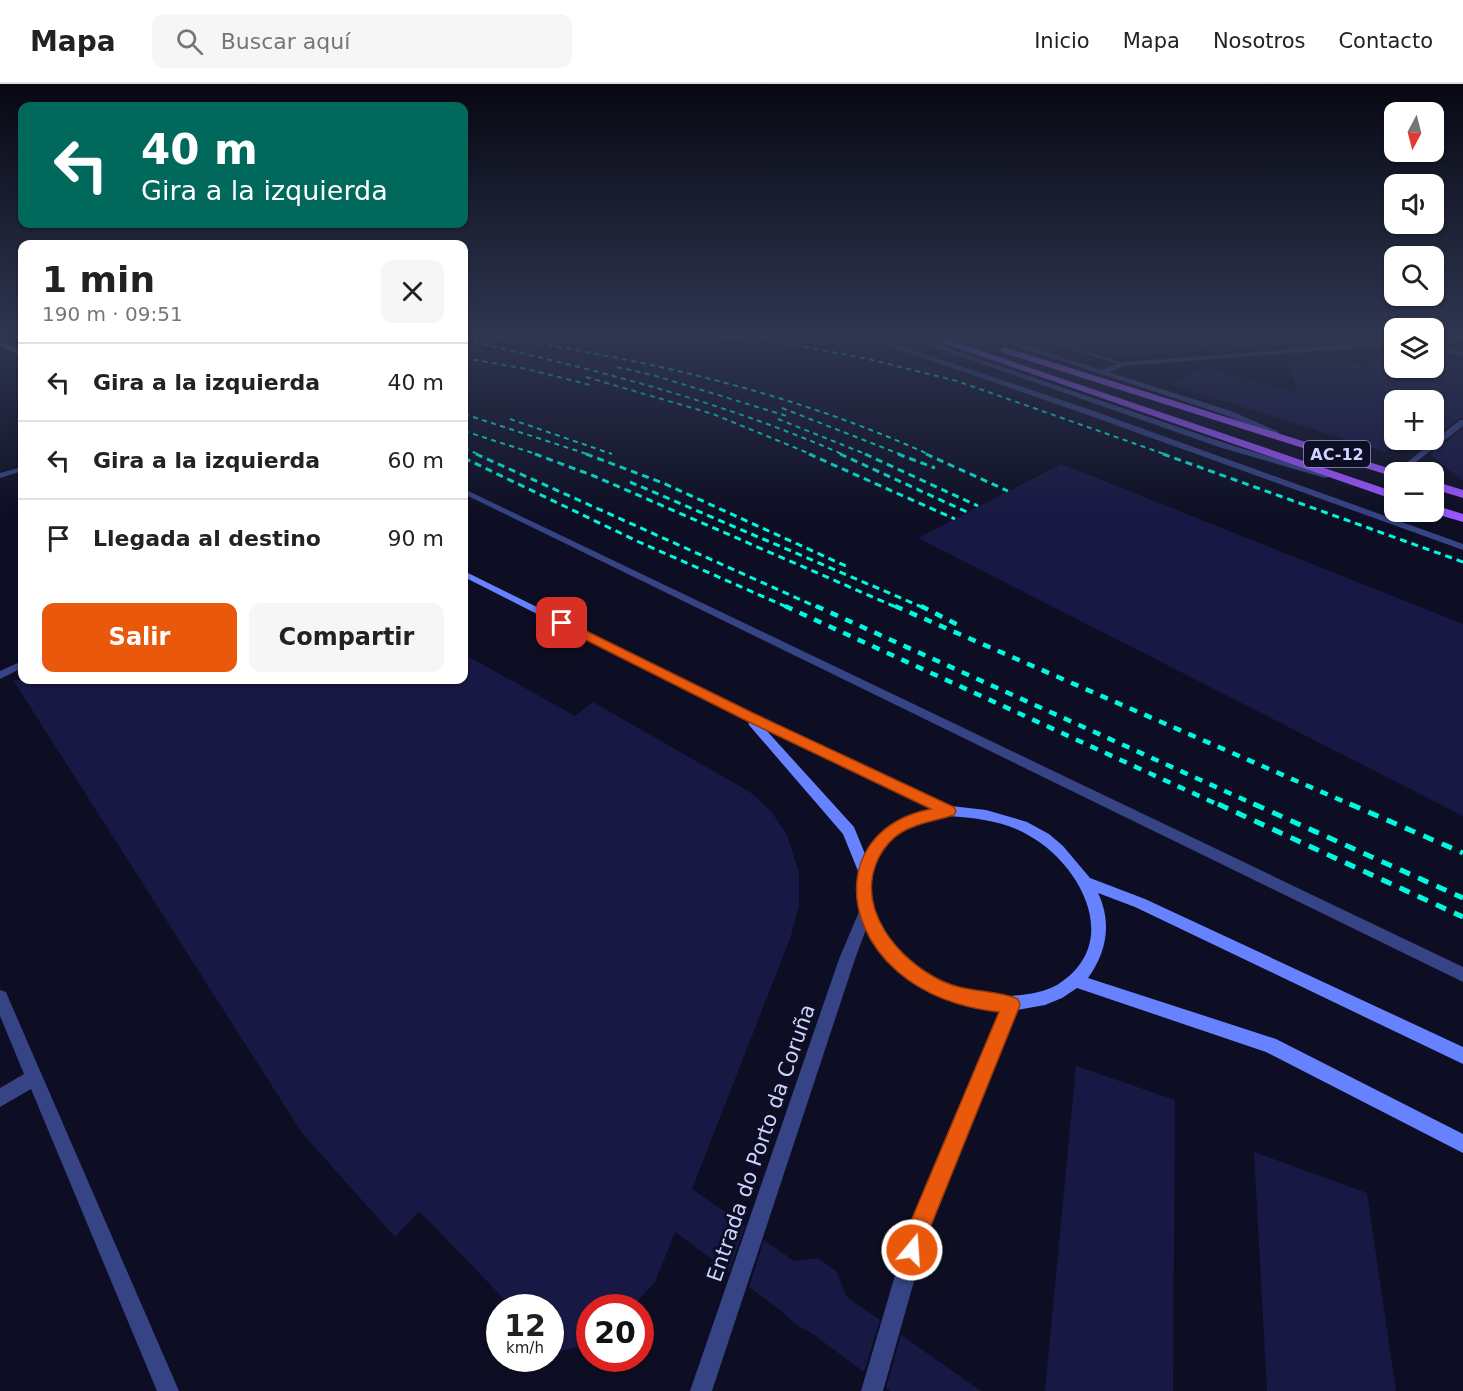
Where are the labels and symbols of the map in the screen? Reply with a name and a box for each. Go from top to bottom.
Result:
north arrow [1384,102,1444,162]
road number: AC-12 [1304,441,1370,467]
pin [536,597,587,648]
street label: Entrada do Porto da Coruña [702,1001,820,1285]
position arrow [880,1218,944,1282]
speed limit sign: 20 [576,1294,654,1372]

